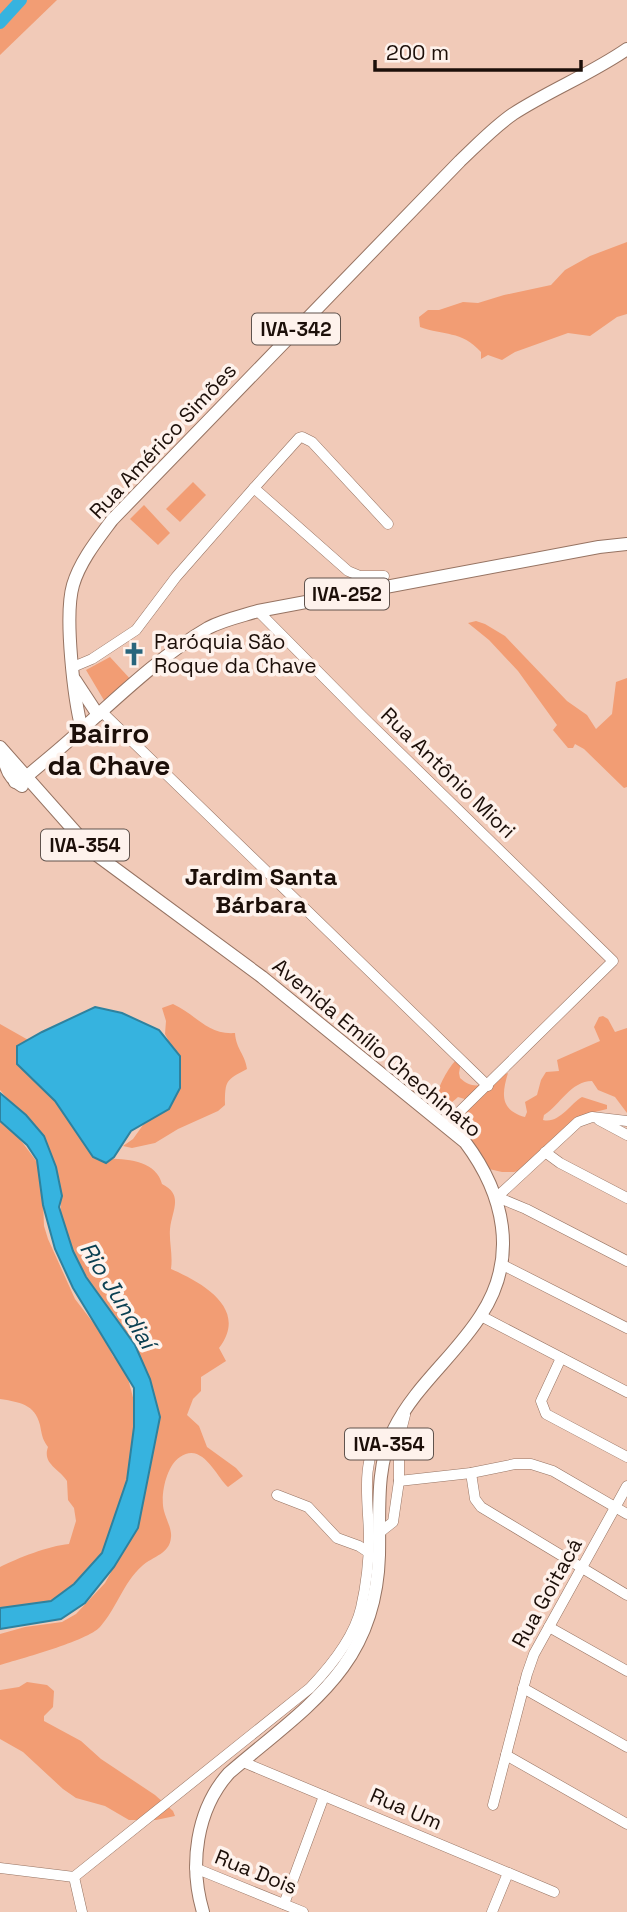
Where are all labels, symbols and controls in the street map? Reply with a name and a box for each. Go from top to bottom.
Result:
scale bar [375,28,582,72]
text: 200 m [386,39,449,66]
road number: IVA-342 [252,314,340,344]
street label: Rua Américo Simões [83,357,242,524]
road number: IVA-252 [305,579,389,610]
place label: Paróquia São Roque da Chave [154,628,317,679]
church icon: Paróquia São Roque da Chave [120,640,148,668]
street label: Rua Antônio Miori [375,701,521,844]
district label: Bairro da Chave [48,715,170,783]
road number: IVA-354 [41,830,129,860]
district label: Jardim Santa Bárbara [185,861,337,920]
street label: Avenida Emílio Chechinato [267,952,487,1143]
water label: Rio Jundiaí [73,1236,165,1358]
road number: IVA-354 [345,1428,433,1460]
street label: Rua Goitacá [505,1533,588,1652]
street label: Rua Um [366,1781,446,1836]
street label: Rua Dois [211,1843,301,1900]

